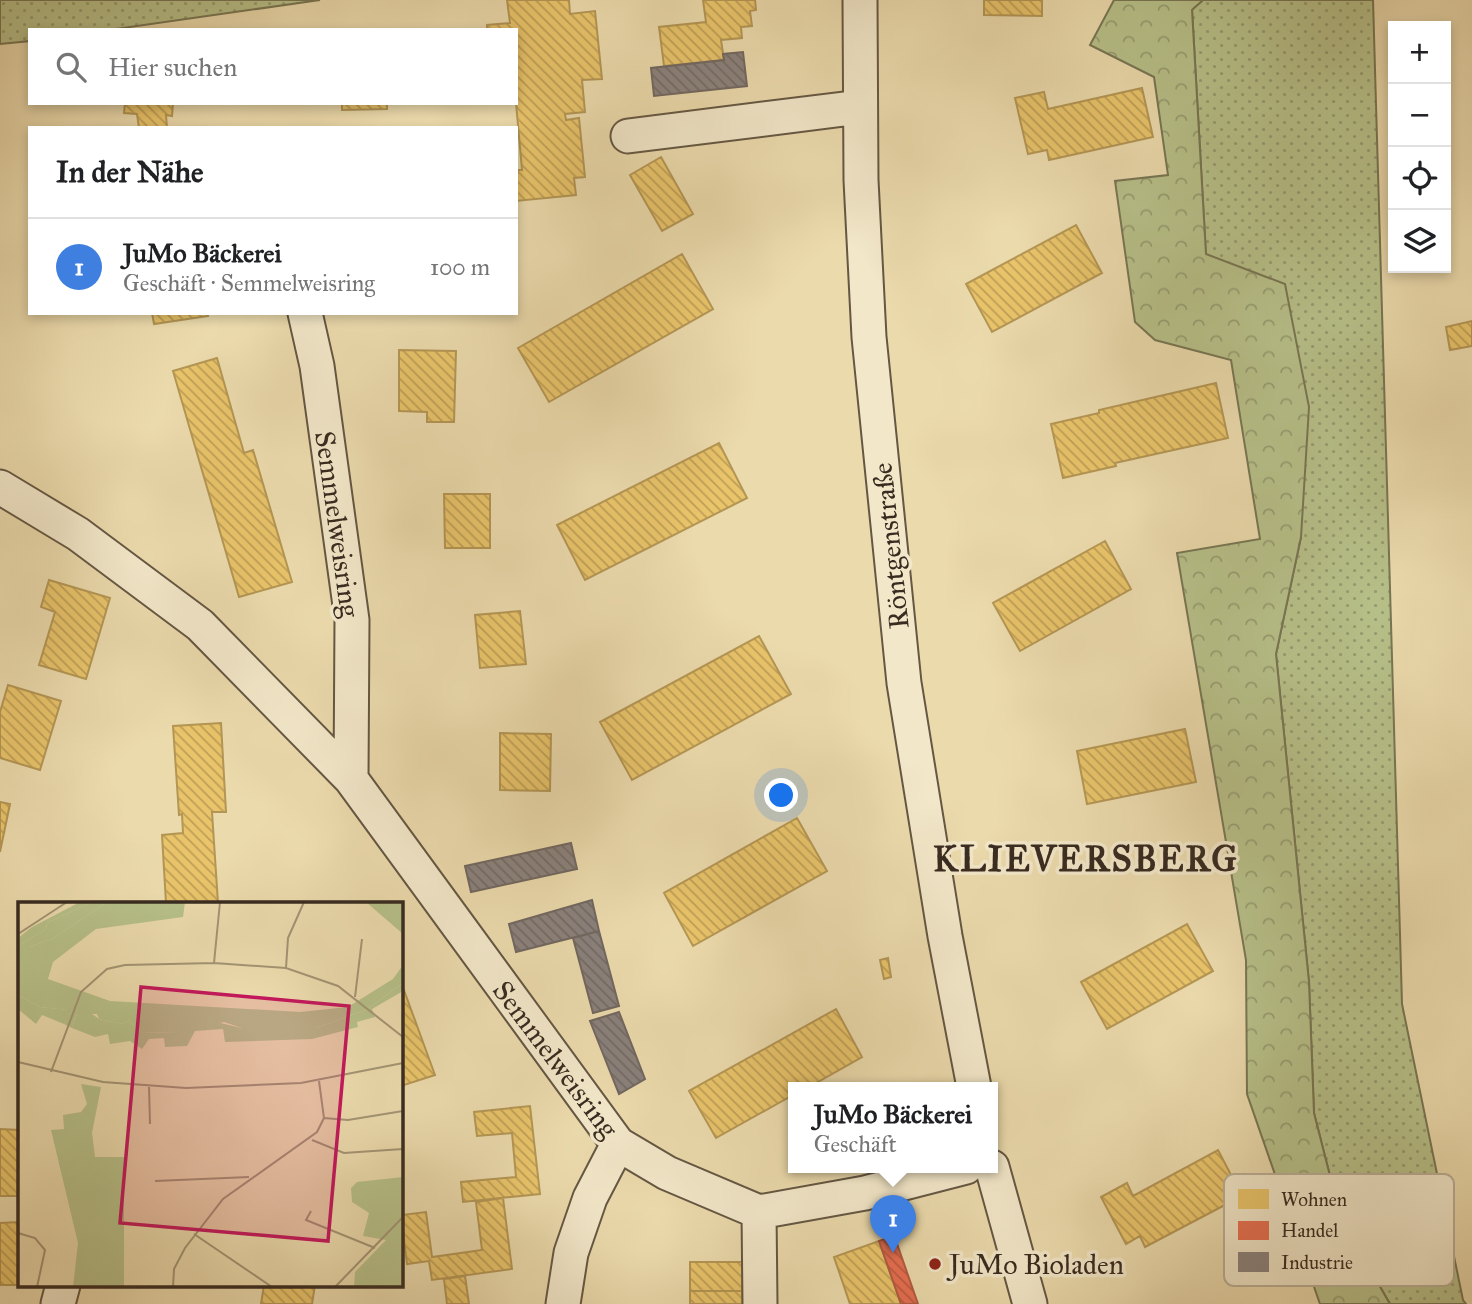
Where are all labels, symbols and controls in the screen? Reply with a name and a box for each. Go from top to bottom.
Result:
map controls [1388,21,1451,273]
button: + [1388,21,1451,84]
search box [28,28,518,105]
icon: search [52,48,90,86]
text: Hier suchen [108,51,237,83]
button: − [1388,84,1451,147]
button: locate [1388,147,1451,210]
text: In der Nähe [56,154,204,190]
button: layers [1388,210,1451,273]
text: JuMo Bäckerei [123,237,282,269]
text: 1 [74,253,84,281]
text: 100 m [430,253,490,281]
text: Geschäft · Semmelweisring [123,269,375,297]
street label: Semmelweisring [307,429,368,620]
street label: Röntgenstraße [864,461,917,631]
your location [764,778,798,812]
district label: KLIEVERSBERG [933,838,1239,881]
inset map [18,902,402,1286]
street label: Semmelweisring [485,974,627,1146]
popup [788,1082,998,1173]
text: JuMo Bäckerei [814,1098,972,1130]
text: Geschäft [814,1130,897,1158]
legend [1224,1174,1454,1286]
text: Wohnen [1281,1188,1347,1211]
pin: 1 [870,1195,916,1253]
text: Handel [1281,1219,1339,1242]
place label: JuMo Bioladen [946,1247,1124,1282]
text: Industrie [1281,1251,1353,1274]
marker: JuMo Bioladen [927,1256,943,1272]

